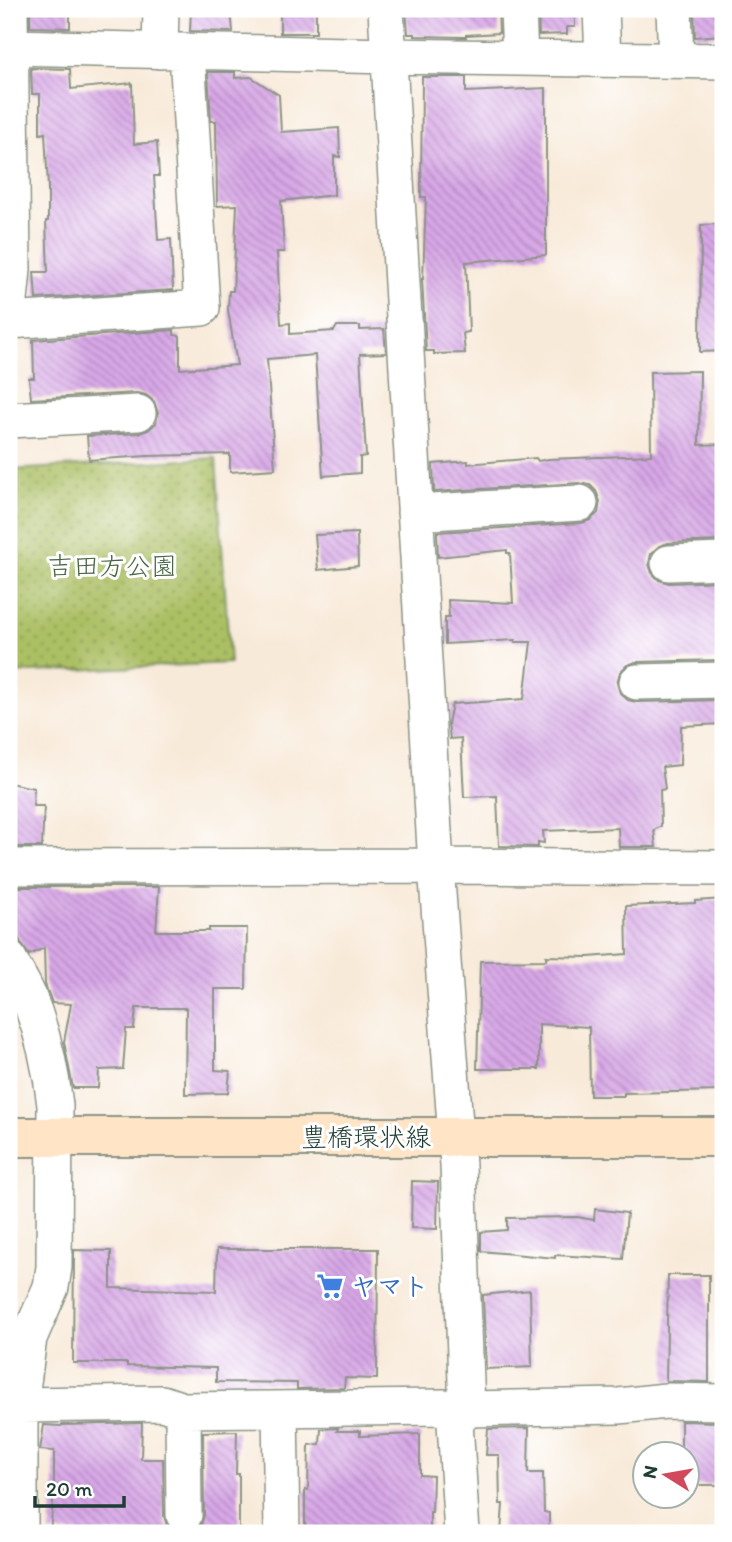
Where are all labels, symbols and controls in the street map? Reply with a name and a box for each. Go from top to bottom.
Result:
park label: 吉田方公園 [47,550,177,582]
street label: 豊橋環状線 [301,1121,431,1153]
place label: ヤマト [351,1270,429,1302]
supermarket icon: ヤマト [315,1271,345,1301]
north arrow [630,1440,700,1510]
text: N [637,1463,662,1480]
scale bar [35,1465,124,1509]
text: 20 m [46,1476,93,1501]

